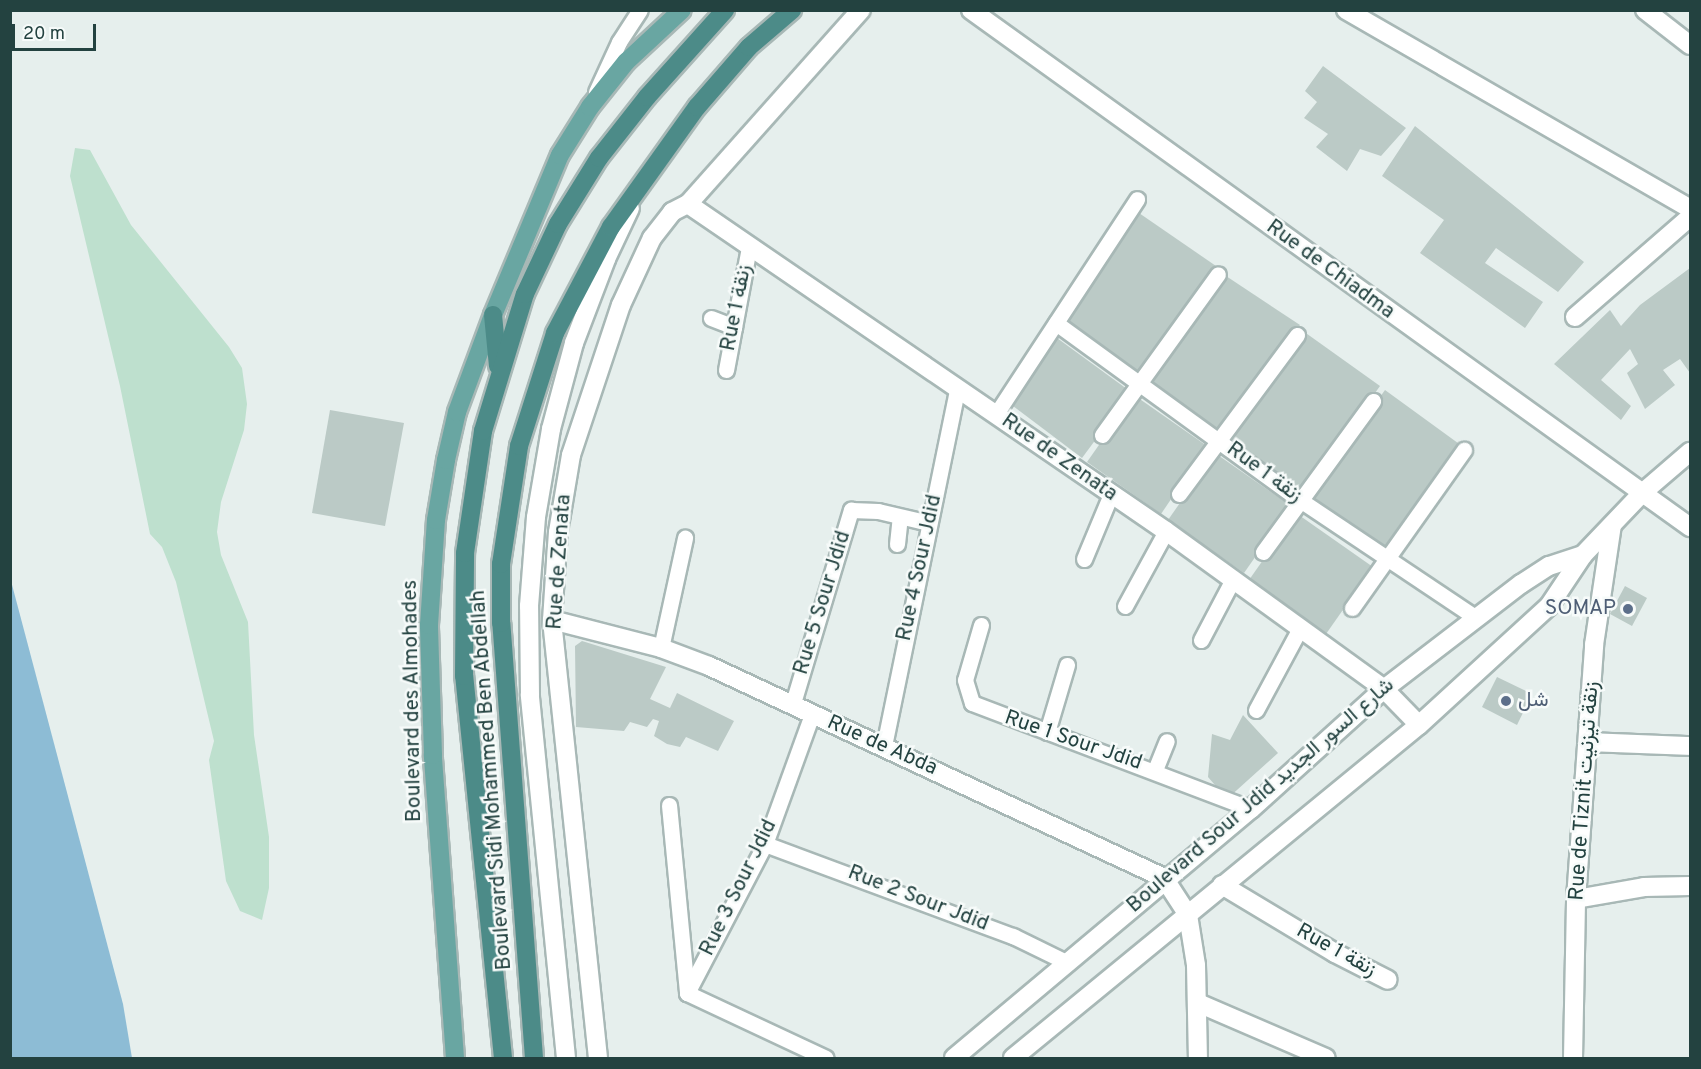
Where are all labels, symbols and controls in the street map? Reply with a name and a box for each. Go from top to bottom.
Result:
scale bar [15,12,99,50]
text: 20 m [23,23,65,46]
street label: Rue de Chiadma [1261,215,1399,325]
street label: Rue 1 زنقة [716,263,758,353]
street label: Rue de Zenata [996,409,1122,507]
street label: Rue 1 زنقة [1221,437,1307,509]
street label: Rue de Zenata [543,493,577,631]
street label: Rue 4 Sour Jdid [892,493,948,643]
street label: Rue 5 Sour Jdid [789,528,857,678]
street label: Boulevard des Almohades [398,579,428,823]
street label: Boulevard Sidi Mohammed Ben Abdellah [466,589,518,971]
place label: SOMAP [1545,596,1616,622]
marker: SOMAP [1621,602,1635,616]
street label: Boulevard Sour Jdid شارع السور الجديد [1122,673,1400,919]
street label: Rue de Tiznit زنقة تيزنيت [1565,680,1605,902]
place label: شل [1518,688,1549,714]
marker: شل [1499,694,1513,708]
street label: Rue 1 Sour Jdid [1001,706,1145,776]
street label: Rue de Abda [823,710,941,782]
street label: Rue 3 Sour Jdid [695,816,783,960]
street label: Rue 2 Sour Jdid [844,861,992,937]
street label: Rue 1 زنقة [1292,919,1380,983]

